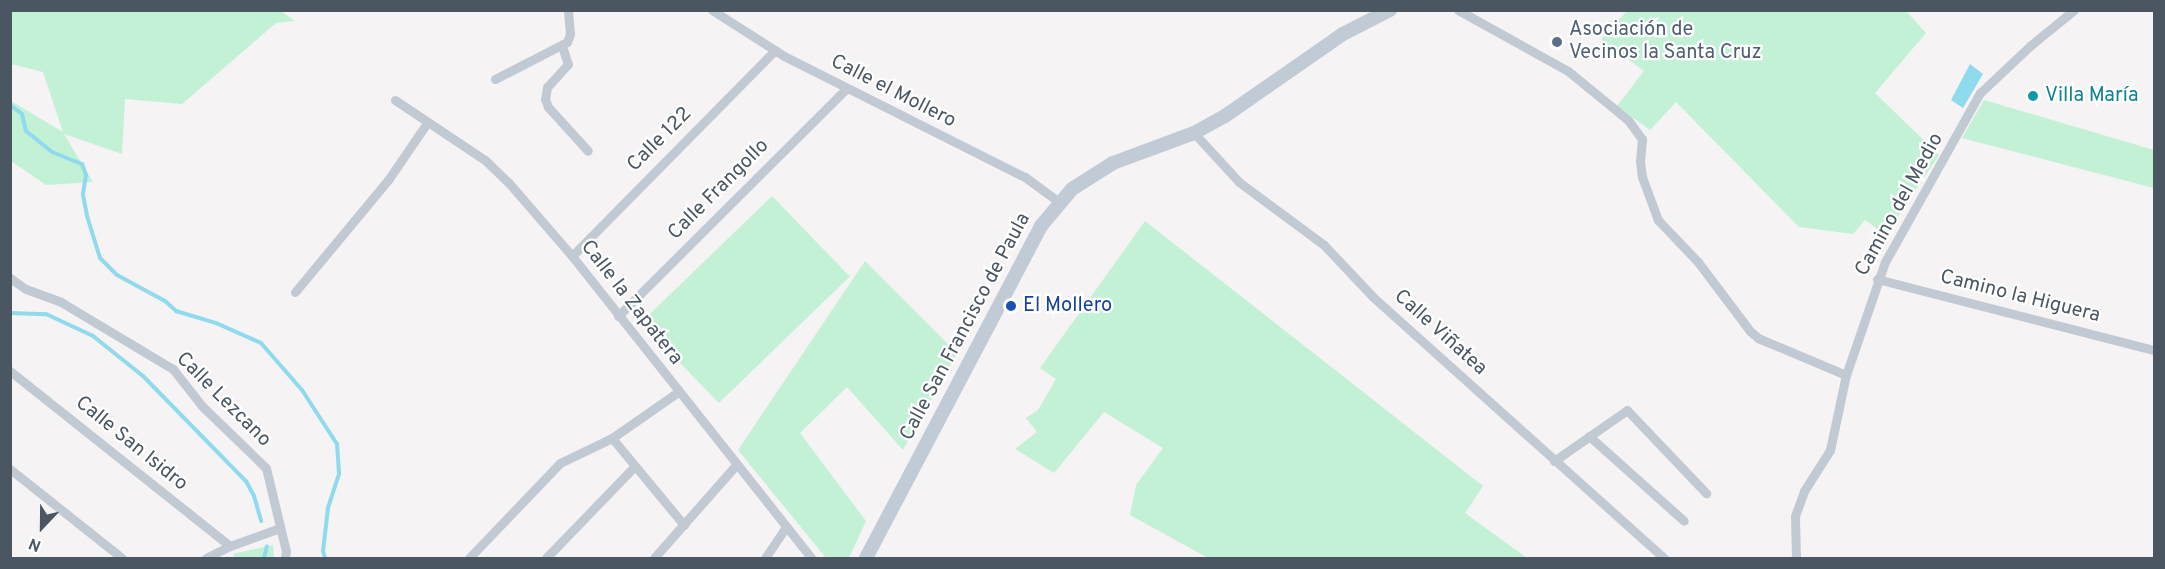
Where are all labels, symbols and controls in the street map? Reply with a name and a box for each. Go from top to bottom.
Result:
place label: Asociación de Vecinos la Santa Cruz [1569,19,1762,66]
marker: Asociación de Vecinos la Santa Cruz [1550,35,1564,49]
street label: Calle el Mollero [826,50,960,134]
place label: Villa María [2045,84,2138,108]
marker: Villa María [2026,89,2040,103]
street label: Calle 122 [623,103,697,177]
street label: Camino del Medio [1851,129,1949,281]
street label: Calle Frangollo [664,135,774,245]
street label: Calle San Francisco de Paula [896,209,1036,445]
street label: Calle la Zapatera [575,236,687,370]
street label: Camino la Higuera [1938,266,2102,328]
street label: Calle Viñatea [1388,285,1492,381]
place label: El Mollero [1023,294,1112,318]
marker: El Mollero [1004,299,1018,313]
street label: Calle Lezcano [171,348,275,452]
street label: Calle San Isidro [70,391,192,497]
north arrow [12,497,72,557]
text: N [26,532,44,555]

